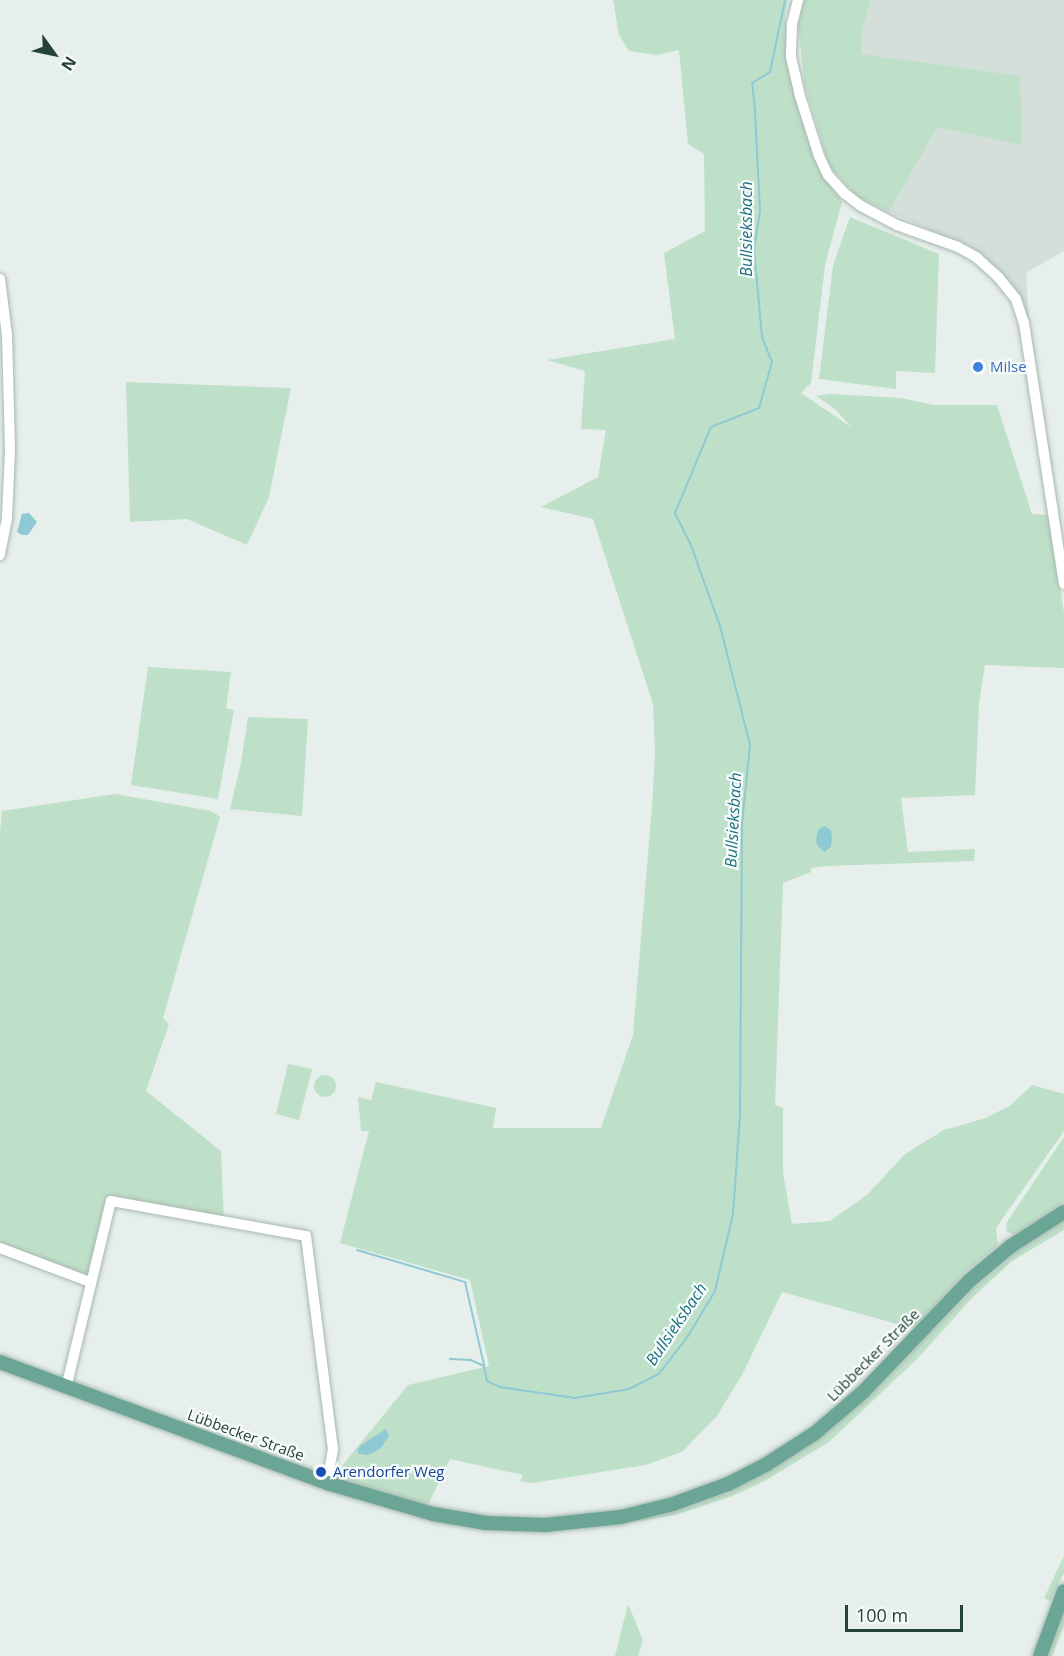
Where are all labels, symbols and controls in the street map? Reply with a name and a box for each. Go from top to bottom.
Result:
north arrow [24,24,84,84]
text: N [56,52,82,75]
water label: Bullsieksbach [736,181,756,277]
place label: Milse [990,358,1027,376]
marker: Milse [971,360,985,374]
water label: Bullsieksbach [721,772,745,868]
water label: Bullsieksbach [641,1279,711,1369]
street label: Lübbecker Straße [823,1305,923,1405]
street label: Lübbecker Straße [185,1405,307,1465]
place label: Arendorfer Weg [333,1463,444,1481]
marker: Arendorfer Weg [314,1465,328,1479]
scale bar [848,1593,966,1631]
text: 100 m [856,1603,908,1627]

